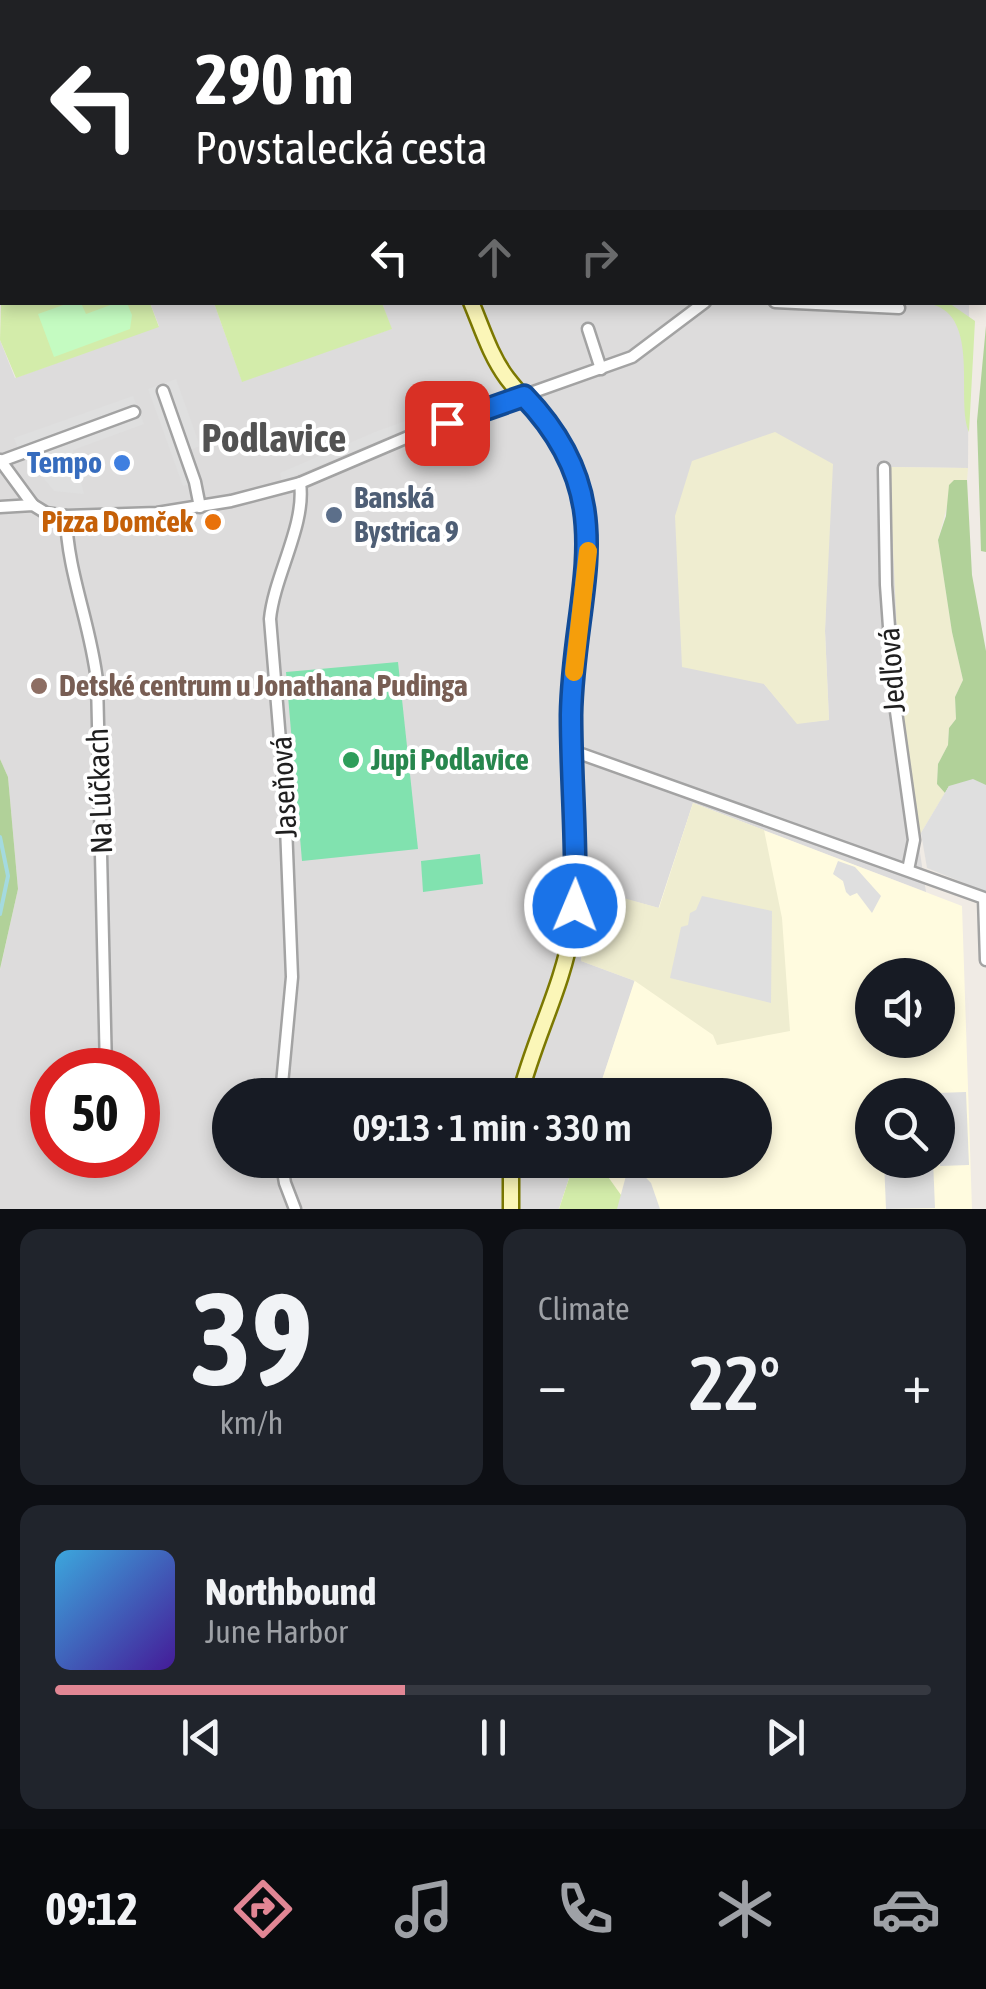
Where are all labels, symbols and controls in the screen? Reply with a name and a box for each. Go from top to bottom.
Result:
text: 290 m [195,39,354,119]
icon: left [30,40,160,170]
text: Povstalecká cesta [195,122,488,174]
icon: left [362,230,417,285]
icon: ahead [467,230,522,285]
icon: right [572,230,627,285]
pin [405,381,490,466]
icon: arrive [420,396,475,451]
district label: Podlavice [202,415,346,460]
place label: Tempo [27,445,102,479]
marker: Tempo [111,452,133,474]
place label: Banská Bystrica 9 [354,480,459,548]
place label: Pizza Domček [42,504,194,538]
marker: Banská Bystrica 9 [323,504,345,526]
marker: Pizza Domček [202,511,224,533]
street label: Jedľová [871,626,911,714]
place label: Detské centrum u Jonathana Pudinga [59,668,468,702]
marker: Detské centrum u Jonathana Pudinga [28,675,50,697]
street label: Na Lúčkach [80,728,118,854]
street label: Jaseňová [263,735,303,839]
place label: Jupi Podlavice [370,742,529,776]
marker: Jupi Podlavice [340,749,362,771]
position arrow [523,854,627,958]
map controls [855,958,955,1178]
button: sound [855,958,955,1058]
speed limit sign: 50 [30,1048,160,1178]
button: search [855,1078,955,1178]
text: 09:13 · 1 min · 330 m [352,1106,632,1149]
text: 39 [190,1264,313,1413]
text: Climate [538,1290,630,1327]
text: 22° [689,1340,780,1426]
text: − [538,1352,567,1415]
text: + [902,1352,931,1415]
text: km/h [220,1404,283,1441]
text: Northbound [205,1570,376,1613]
text: June Harbor [205,1613,348,1650]
icon: previous [174,1710,229,1765]
icon: pause [466,1710,521,1765]
icon: next [758,1710,813,1765]
icon: directions [228,1874,298,1944]
icon: music [389,1874,459,1944]
icon: phone [550,1874,620,1944]
icon: climate [710,1874,780,1944]
icon: car [871,1874,941,1944]
text: 09:12 [45,1883,138,1935]

